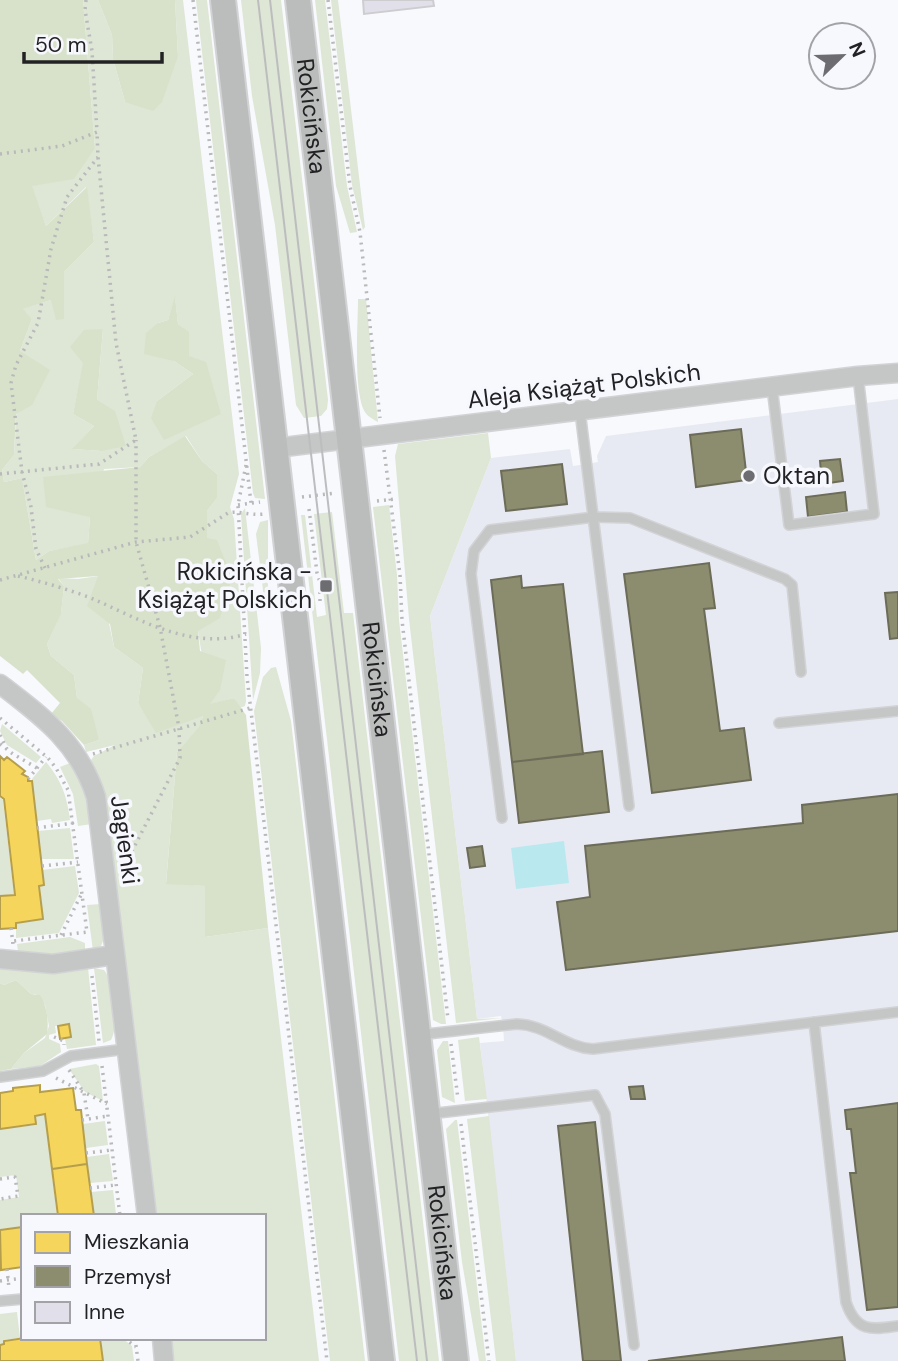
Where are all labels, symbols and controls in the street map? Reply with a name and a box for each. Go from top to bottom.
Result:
scale bar [24,21,163,65]
north arrow [807,21,877,91]
text: 50 m [35,31,86,59]
text: N [843,38,871,61]
street label: Rokicińska [290,57,334,176]
street label: Aleja Książąt Polskich [466,356,702,415]
place label: Oktan [763,460,830,491]
marker: Oktan [741,468,757,484]
place label: Rokicińska - Książąt Polskich [138,556,312,615]
marker: Rokicińska - Książąt Polskich [318,578,334,594]
street label: Rokicińska [355,620,399,739]
street label: Jagienki [104,793,147,886]
street label: Rokicińska [421,1183,465,1302]
legend [21,1214,266,1340]
text: Mieszkania [84,1228,189,1256]
text: Przemysł [84,1263,172,1291]
text: Inne [84,1298,125,1326]

